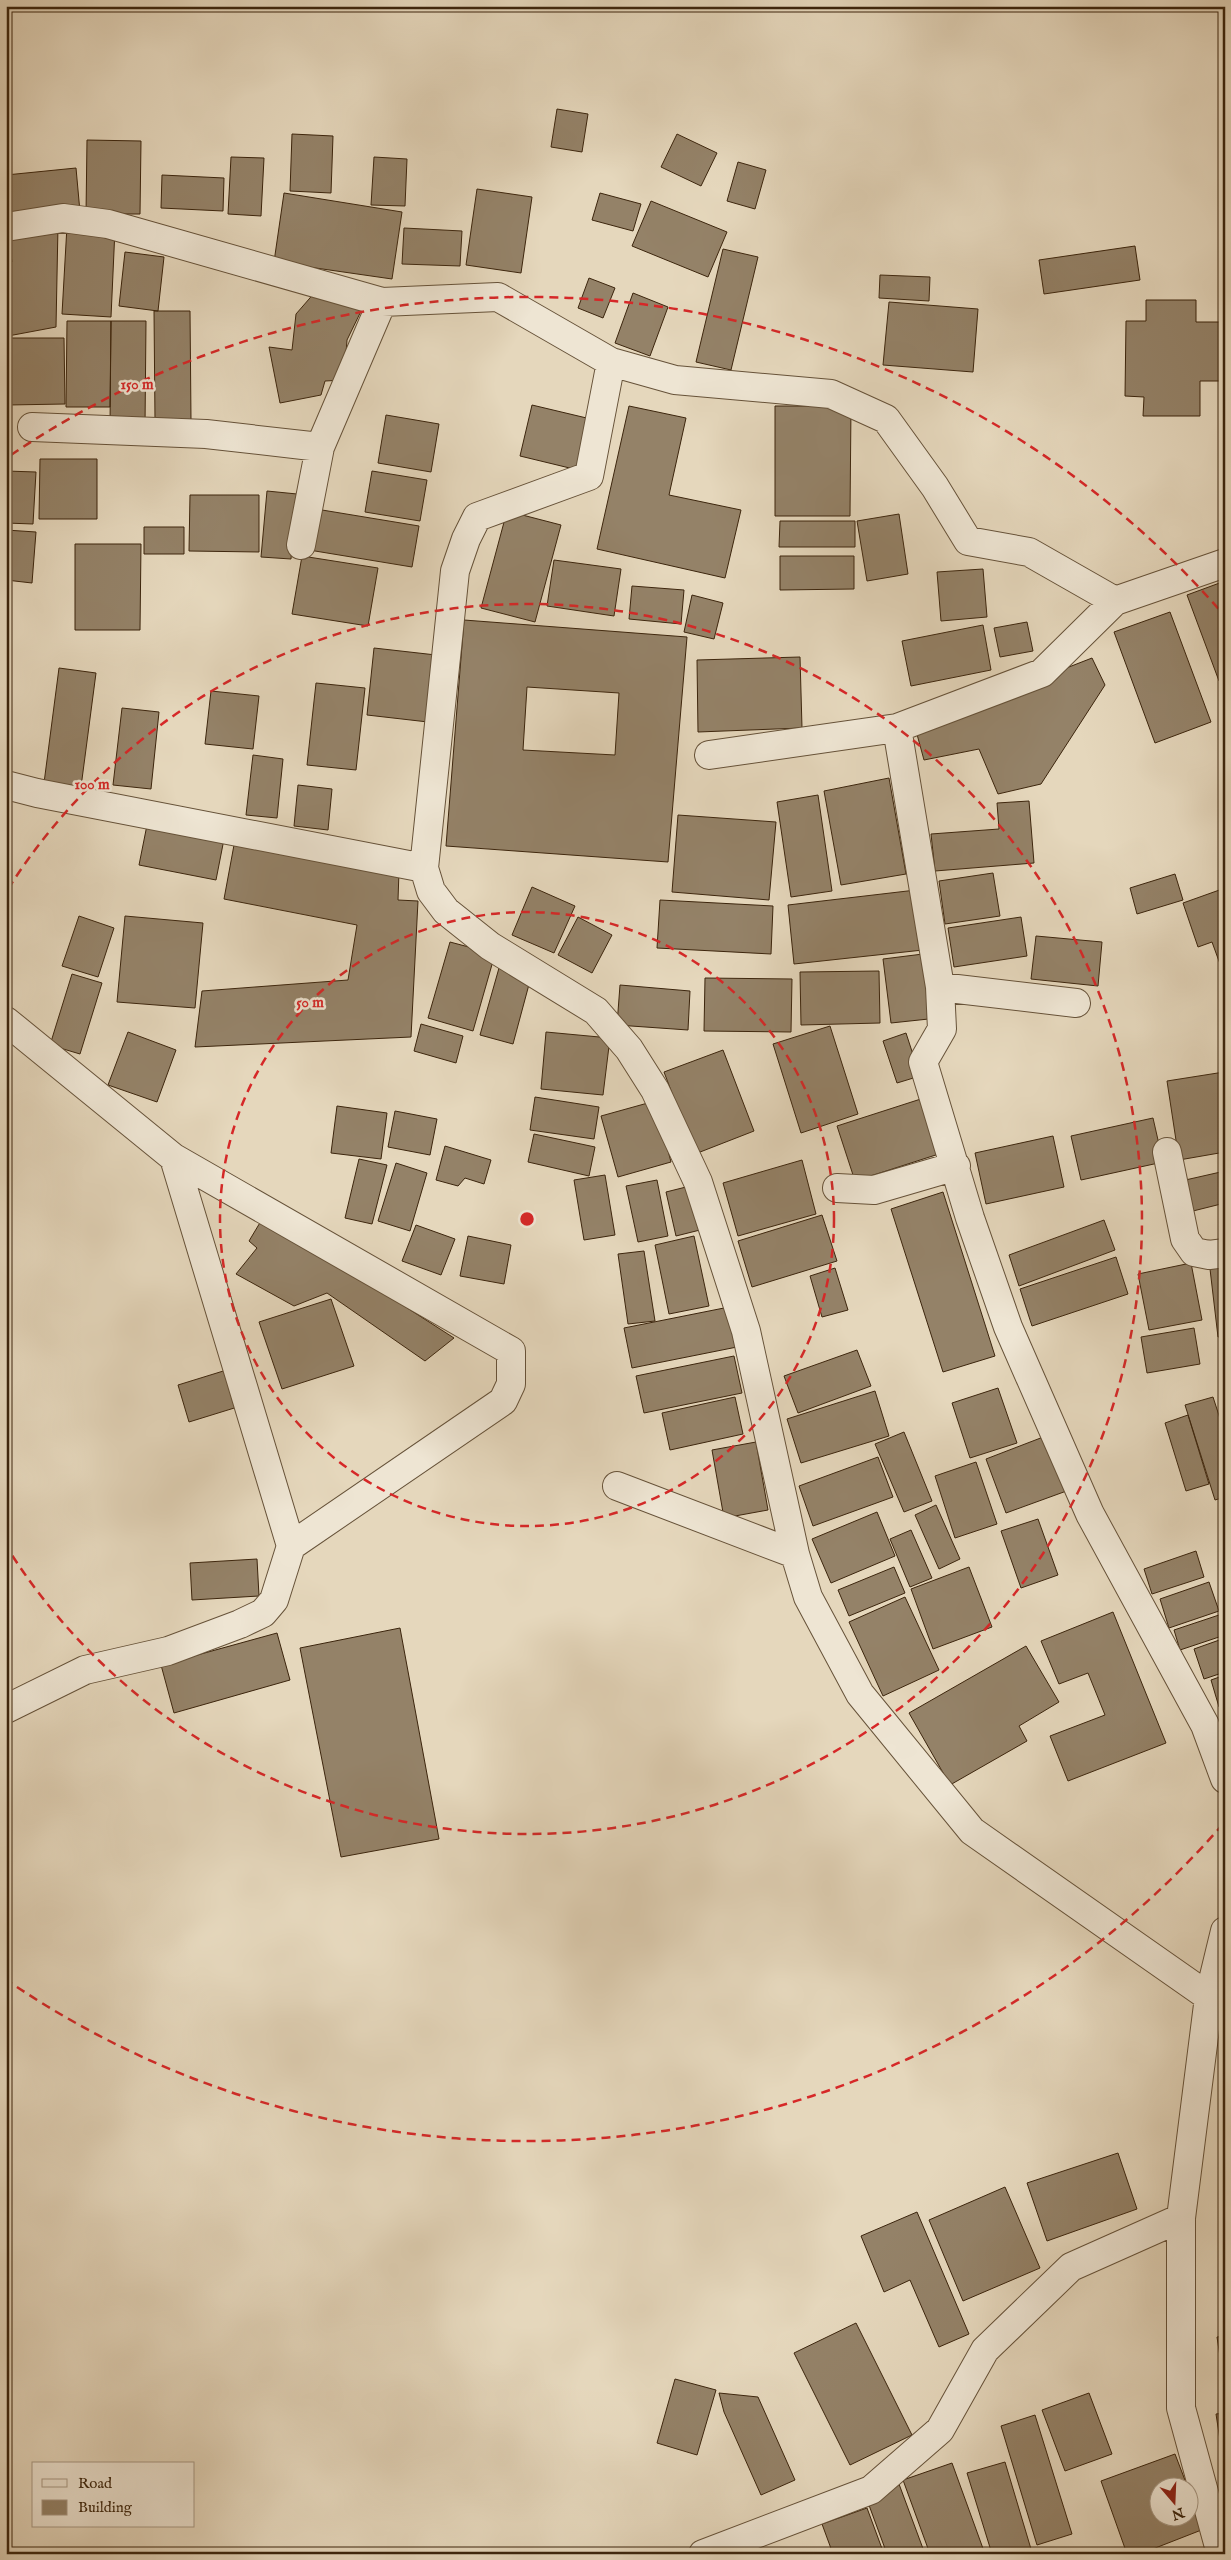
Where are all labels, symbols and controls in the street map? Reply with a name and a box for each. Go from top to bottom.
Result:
text: 150 m [120,375,154,394]
text: 100 m [74,775,110,794]
text: 50 m [296,993,324,1012]
centre of rings [518,1210,536,1228]
legend [32,2462,195,2528]
text: Road [78,2474,113,2493]
north arrow [1148,2478,1198,2528]
text: Building [78,2498,133,2517]
text: N [1169,2503,1188,2524]

